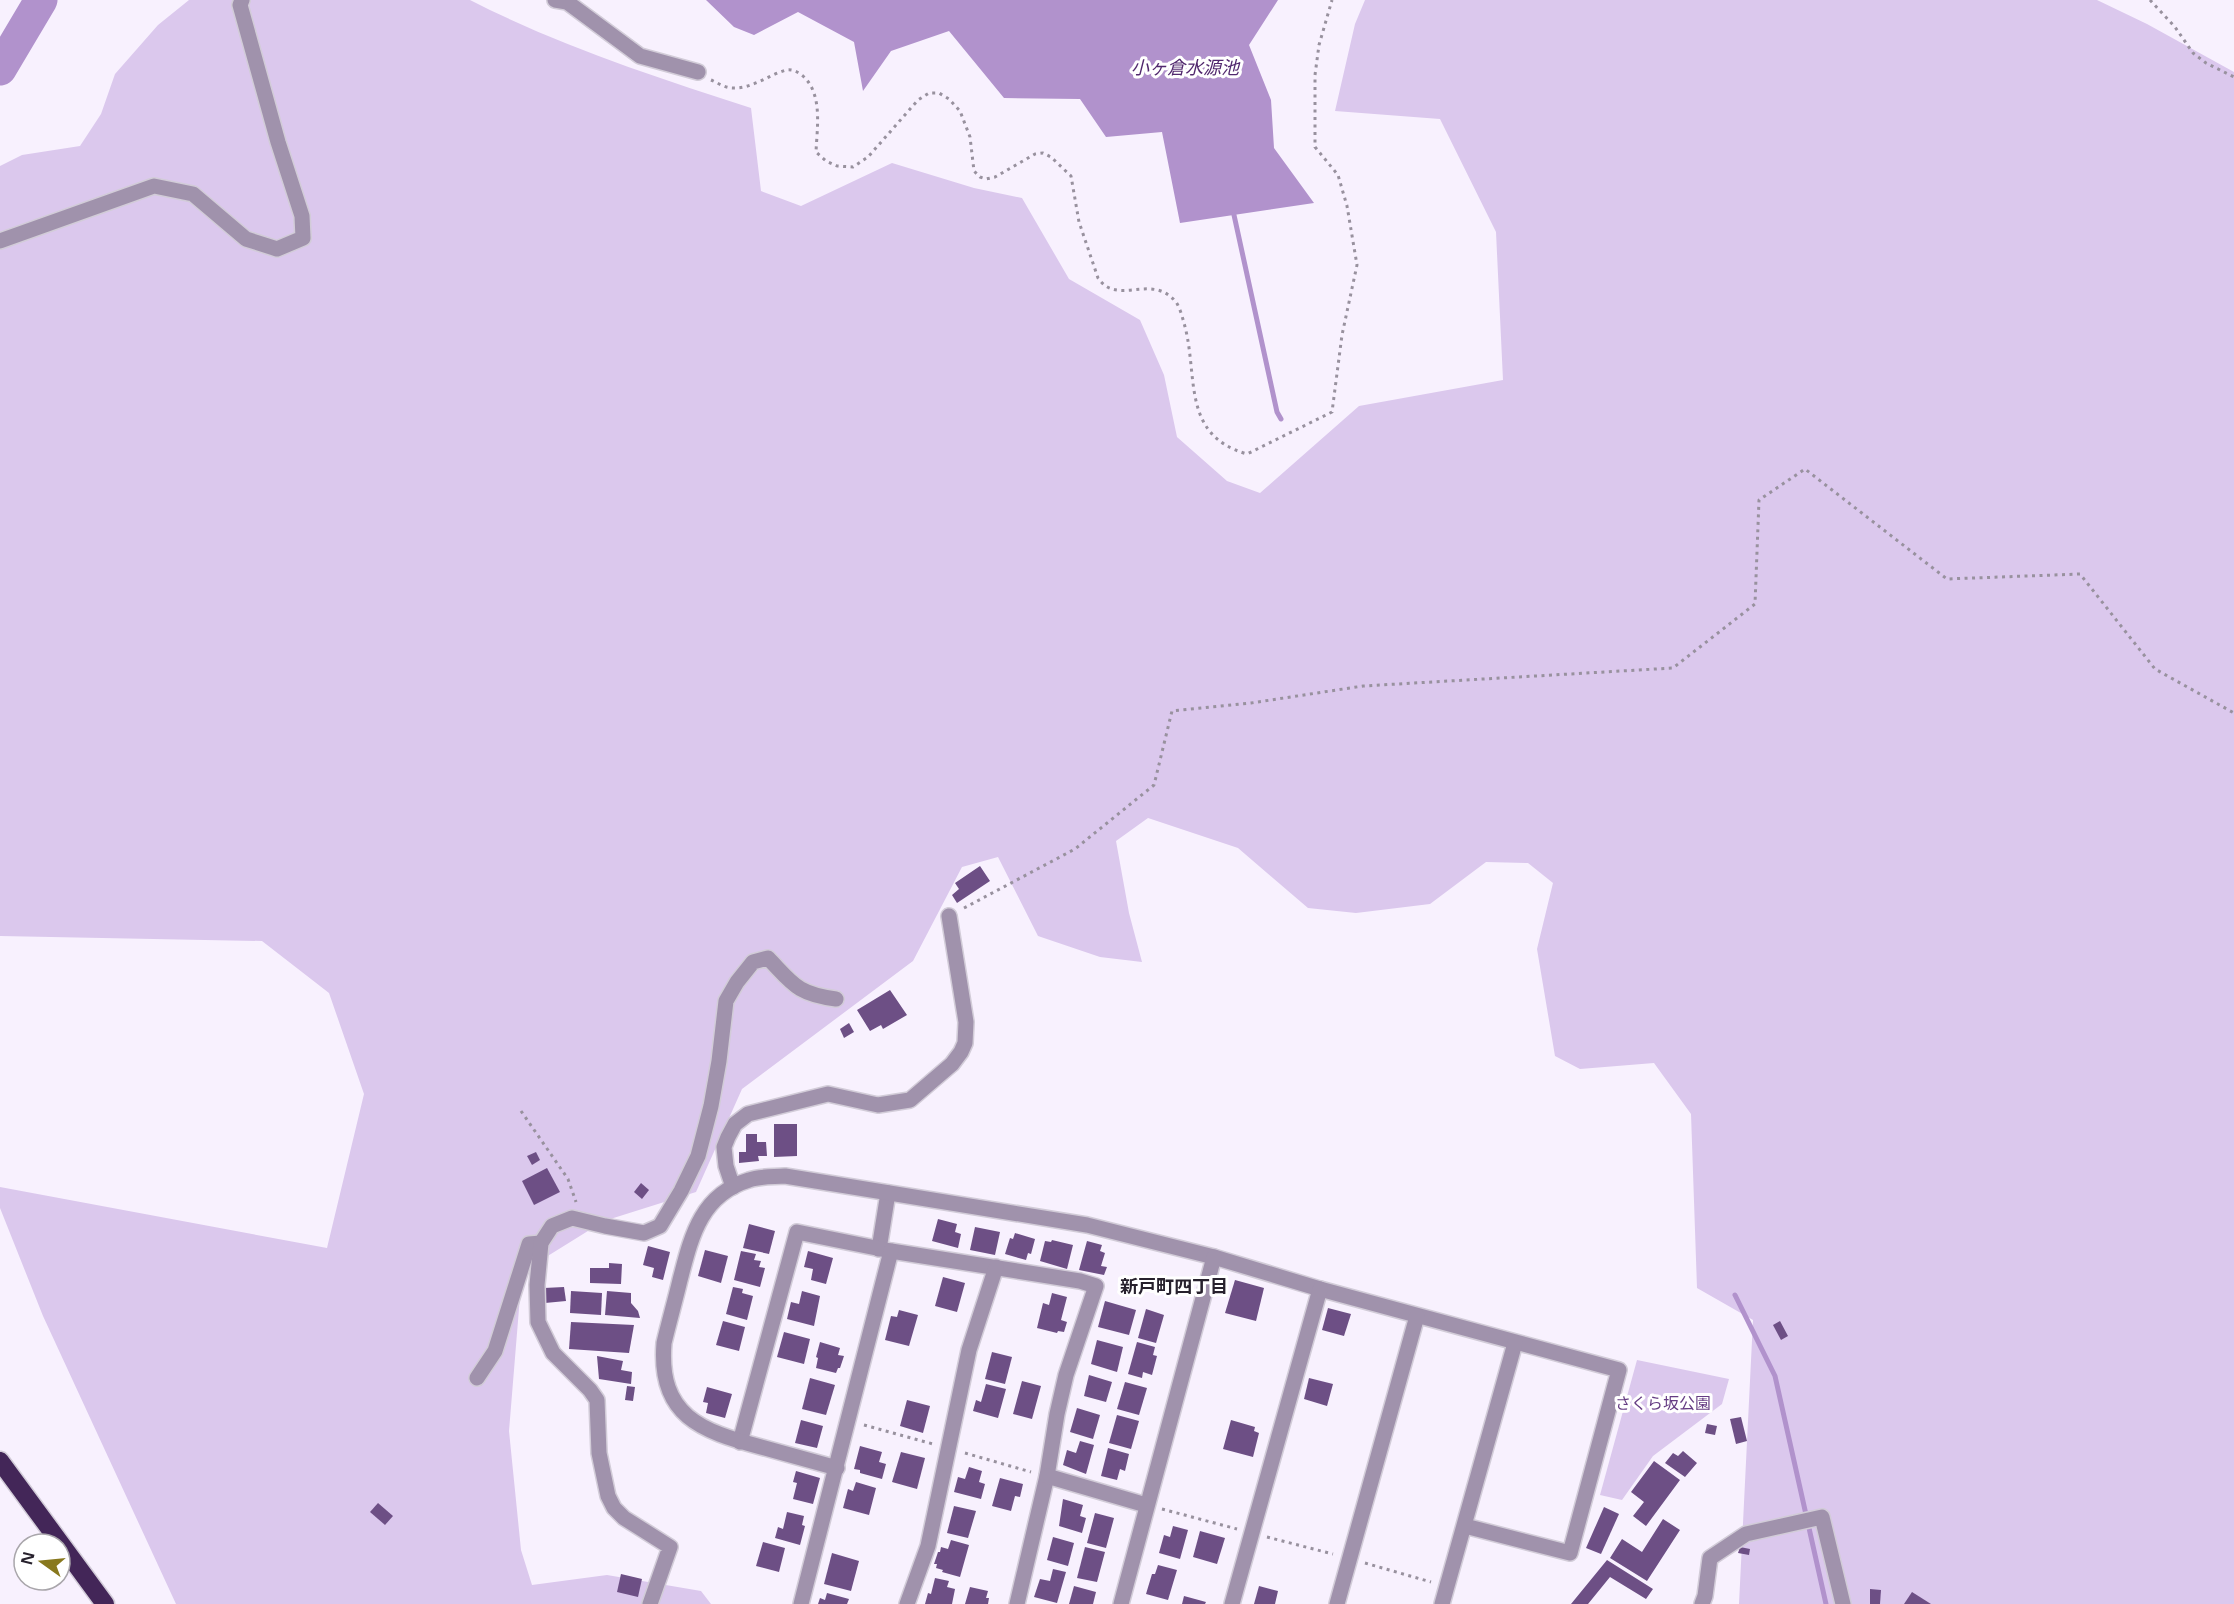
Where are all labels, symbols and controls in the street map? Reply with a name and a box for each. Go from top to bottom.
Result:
water label: 小ヶ倉水源池 [1131,55,1241,79]
district label: 新戸町四丁目 [1120,1274,1228,1298]
park label: さくら坂公園 [1615,1392,1711,1414]
north arrow [12,1532,72,1592]
text: N [15,1549,40,1567]

